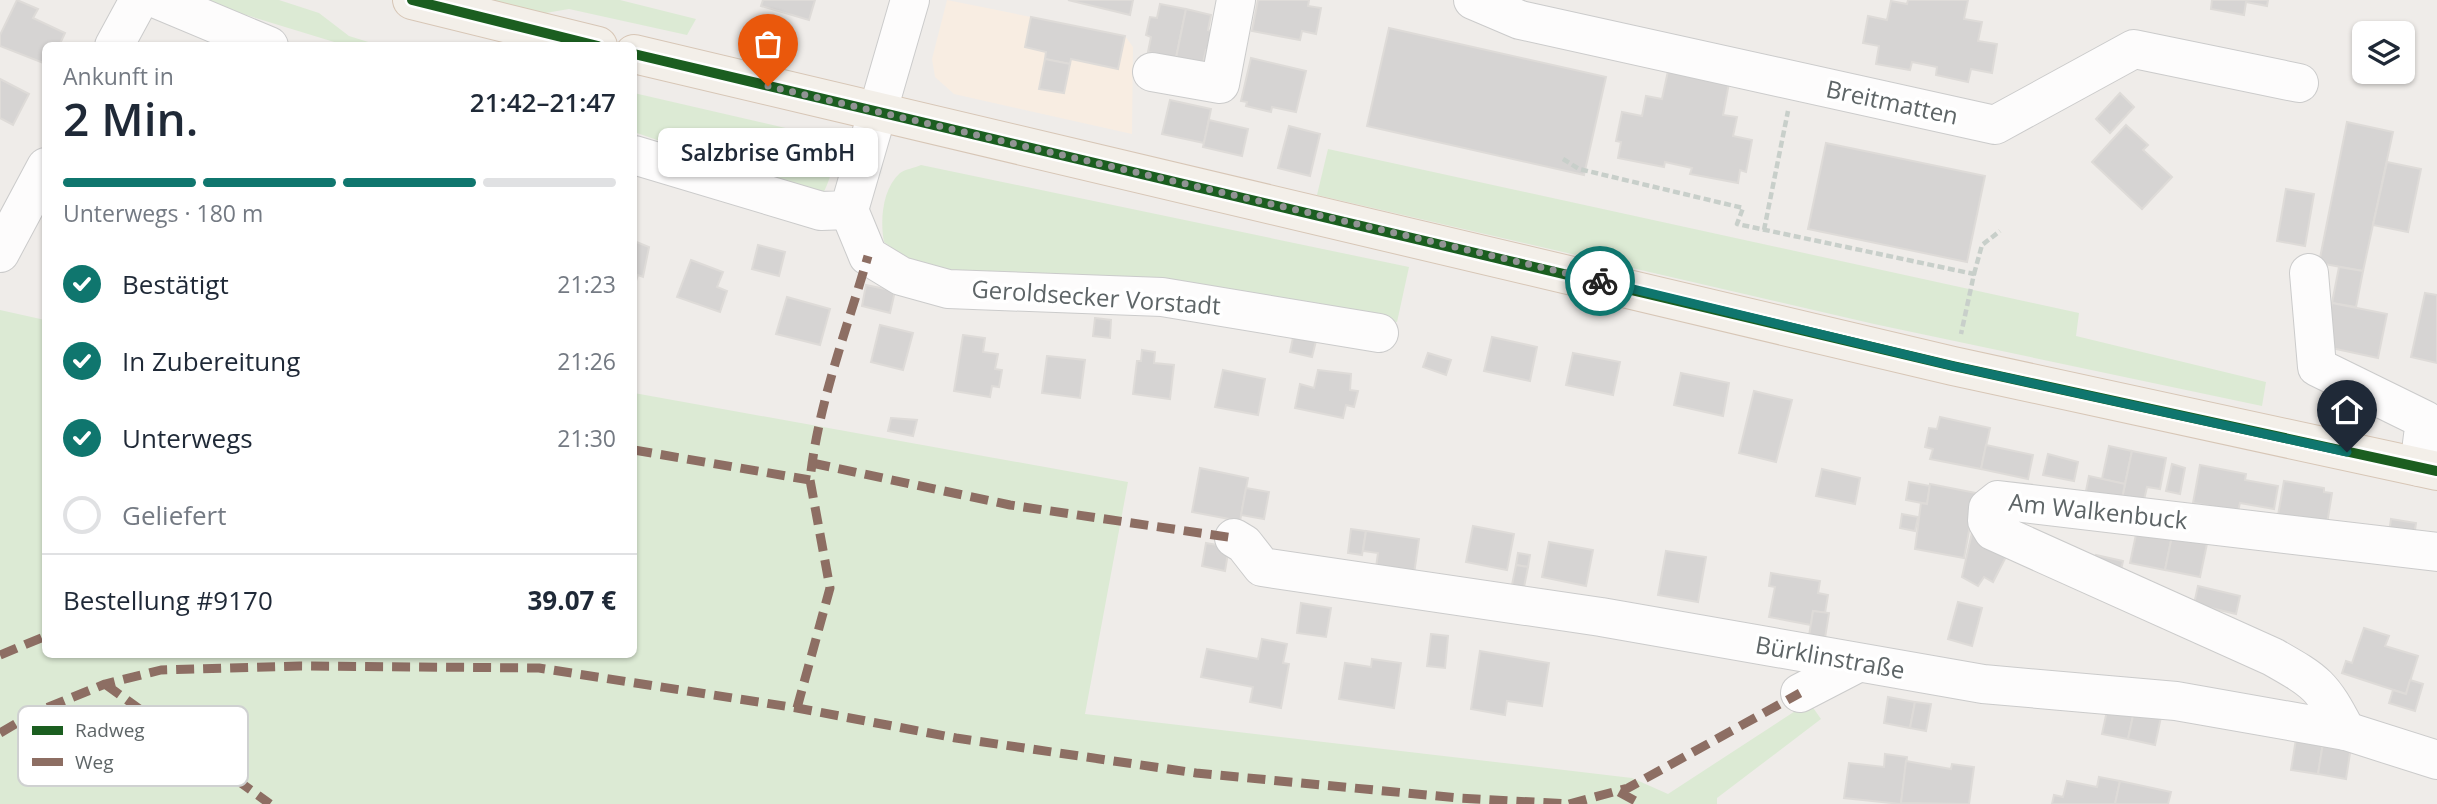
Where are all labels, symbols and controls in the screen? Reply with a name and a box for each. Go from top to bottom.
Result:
pin [738,14,798,86]
map controls [2352,21,2415,84]
button: layers [2352,21,2415,84]
icon: bag [749,25,787,63]
text: Ankunft in [63,60,174,92]
street label: Breitmatten [1823,71,1961,132]
text: 21:42–21:47 [470,84,616,120]
text: 2 Min. [63,87,198,149]
callout: Salzbrise GmbH [658,128,878,177]
text: Salzbrise GmbH [681,136,855,168]
text: Unterwegs · 180 m [63,197,263,229]
courier [1565,246,1635,316]
icon: bike [1581,262,1619,300]
icon: check [63,265,101,303]
text: Bestätigt [122,266,229,302]
text: 21:23 [557,268,616,300]
street label: Geroldsecker Vorstadt [970,271,1222,322]
icon: check [63,342,101,380]
text: In Zubereitung [122,343,300,379]
text: 21:26 [557,345,616,377]
pin [2317,380,2377,452]
icon: home [2328,391,2366,429]
icon: check [63,419,101,457]
text: Unterwegs [122,420,253,456]
text: 21:30 [557,422,616,454]
street label: Am Walkenbuck [2007,485,2190,536]
text: Geliefert [122,497,226,533]
text: Bestellung #9170 [63,582,273,618]
text: 39.07 € [528,582,616,618]
street label: Bürklinstraße [1753,627,1907,686]
legend [18,706,248,786]
text: Radweg [75,717,145,743]
text: Weg [75,749,114,775]

